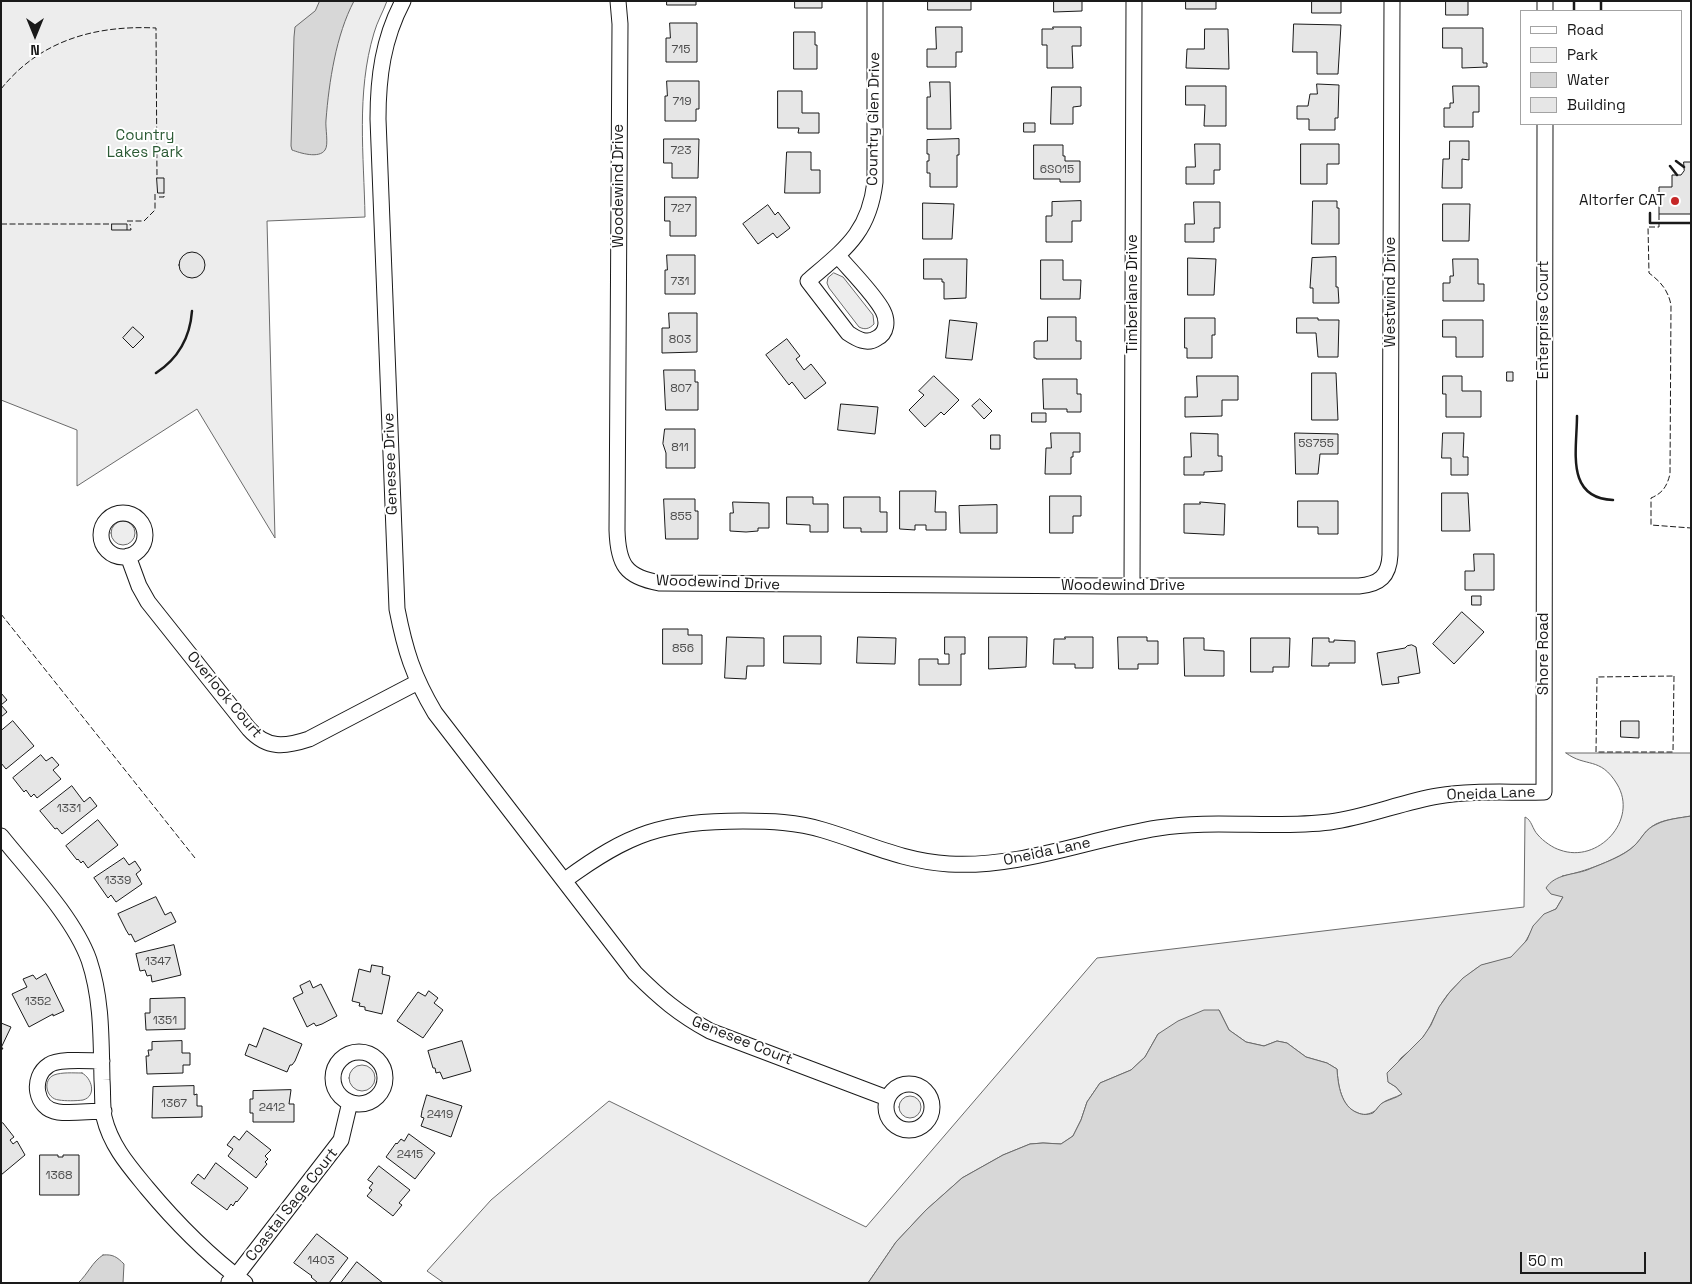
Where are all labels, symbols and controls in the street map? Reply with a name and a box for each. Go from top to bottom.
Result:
north arrow [10,10,60,60]
legend [1520,10,1682,125]
text: Road [1567,20,1604,39]
text: N [30,41,40,59]
house number: 715 [672,43,690,57]
text: Park [1567,45,1598,64]
street label: Country Glen Drive [864,52,884,186]
text: Water [1567,70,1609,89]
house number: 719 [672,95,692,109]
text: Building [1567,95,1626,114]
street label: Woodewind Drive [610,124,628,248]
park label: Country Lakes Park [107,127,183,162]
house number: 723 [670,144,692,158]
house number: 6S015 [1040,163,1074,177]
place label: Altorfer CAT [1579,192,1665,210]
marker: Altorfer CAT [1669,195,1681,207]
house number: 727 [671,202,691,216]
street label: Timberlane Drive [1124,234,1142,354]
street label: Westwind Drive [1382,237,1400,347]
street label: Enterprise Court [1535,261,1553,379]
house number: 731 [671,275,689,289]
house number: 803 [669,333,691,347]
house number: 807 [670,382,692,396]
street label: Genesee Drive [380,413,402,515]
house number: 5S755 [1298,437,1334,451]
house number: 811 [671,441,689,455]
house number: 855 [670,510,692,524]
street label: Woodewind Drive [656,572,780,594]
street label: Woodewind Drive [1061,577,1185,595]
street label: Shore Road [1535,613,1553,695]
house number: 856 [672,642,694,656]
street label: Overlook Court [183,648,265,742]
street label: Oneida Lane [1446,783,1536,805]
house number: 1331 [57,802,81,816]
street label: Oneida Lane [1002,834,1092,870]
house number: 1339 [105,874,131,888]
house number: 1347 [145,955,171,969]
house number: 1352 [25,995,51,1009]
street label: Genesee Court [689,1013,795,1069]
house number: 1351 [153,1014,177,1028]
house number: 1367 [161,1097,187,1111]
house number: 2412 [259,1101,285,1115]
house number: 2419 [427,1108,453,1122]
street label: Coastal Sage Court [242,1145,342,1265]
house number: 2415 [397,1148,423,1162]
house number: 1368 [45,1169,73,1183]
scale bar [1522,1242,1648,1274]
text: 50 m [1528,1251,1563,1270]
house number: 1403 [307,1254,335,1268]

